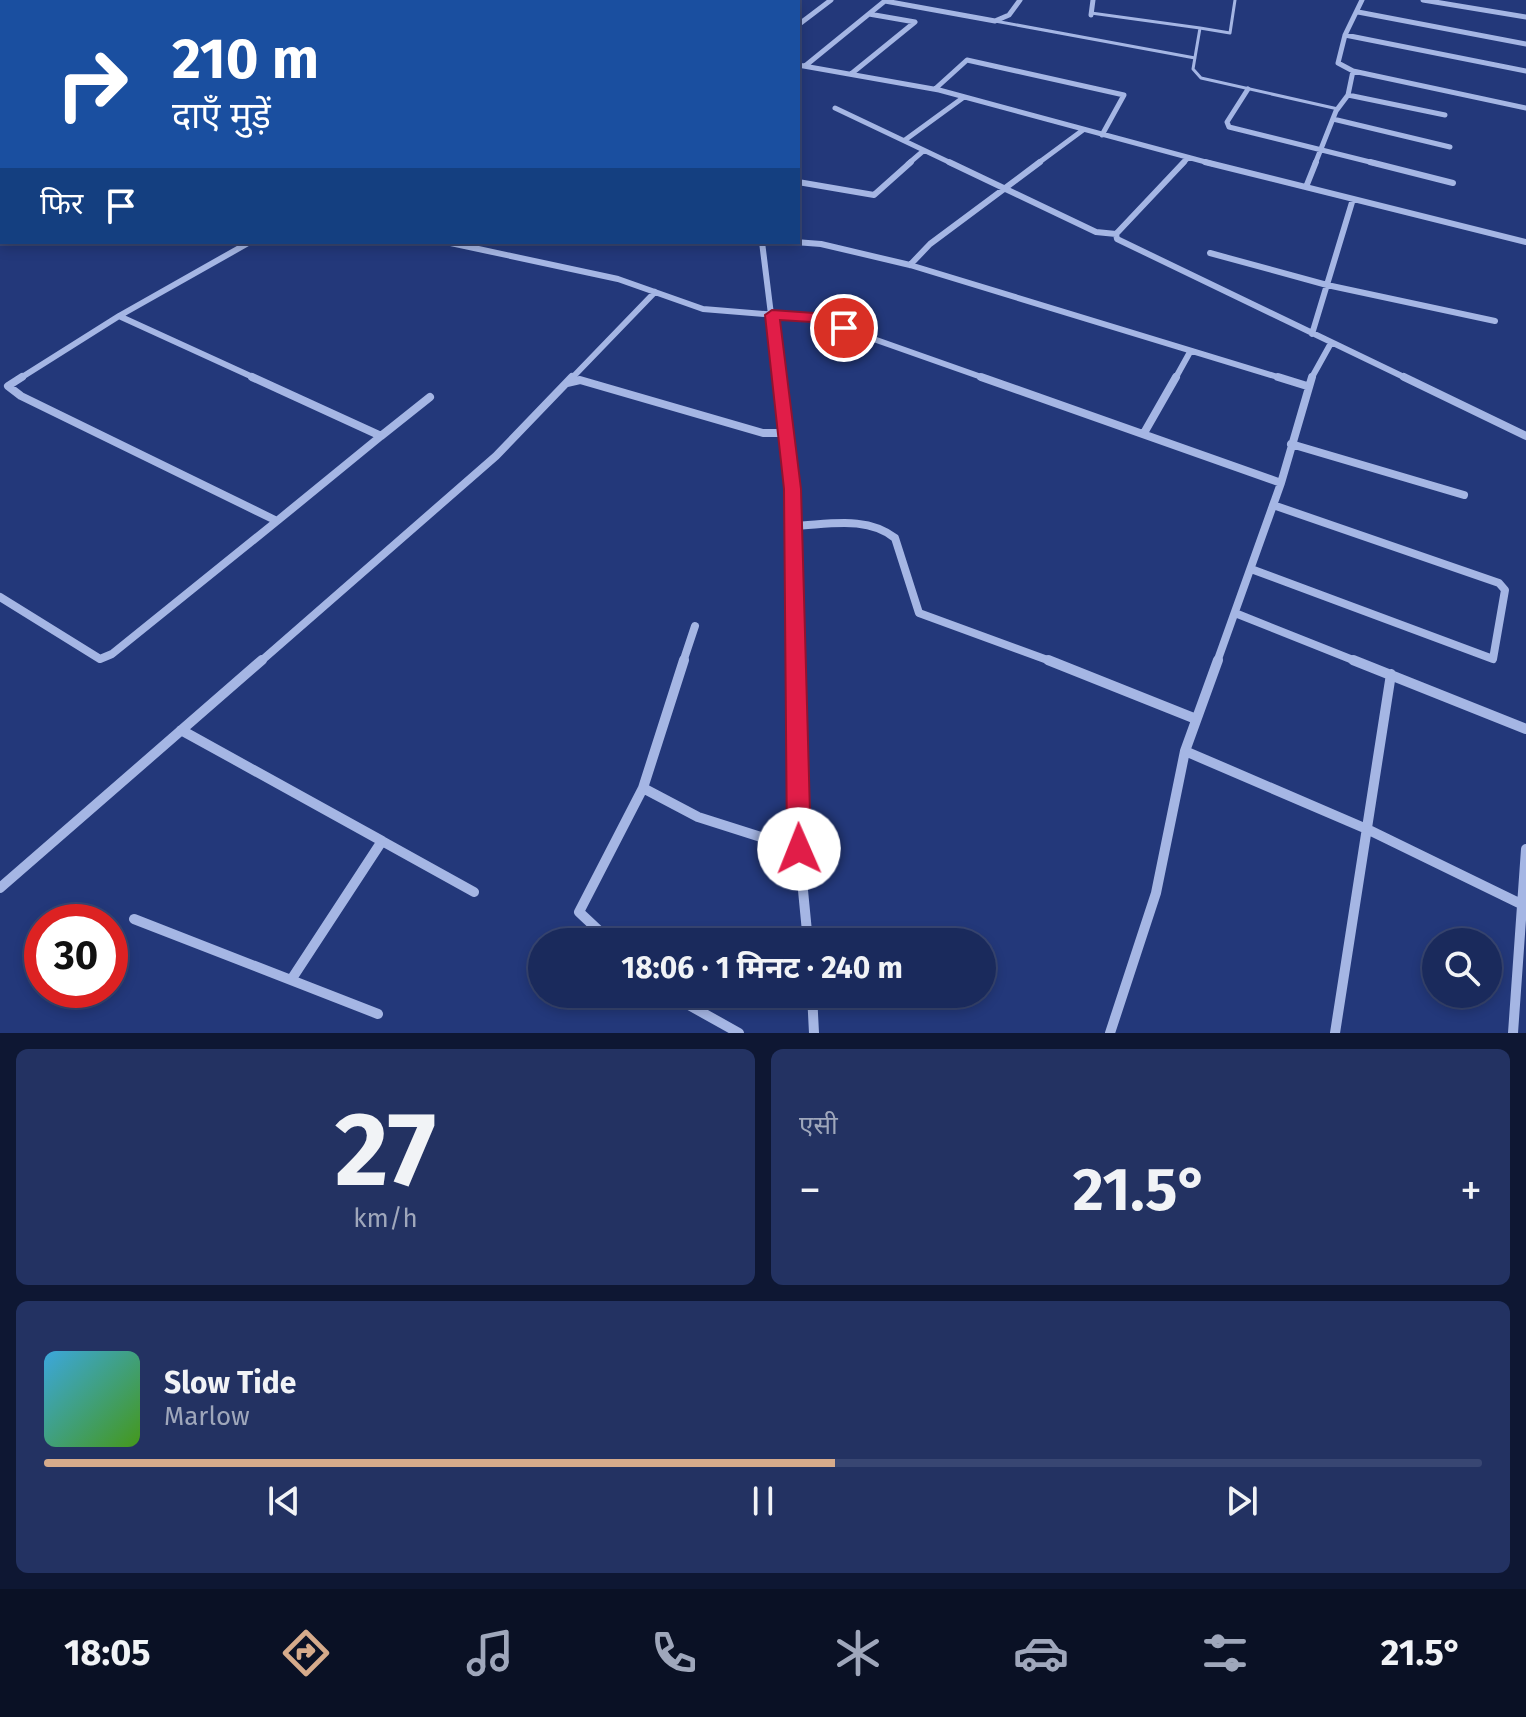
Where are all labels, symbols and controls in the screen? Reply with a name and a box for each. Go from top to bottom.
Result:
text: 210 m [172,26,319,93]
icon: right [40,32,144,136]
text: दाएँ मुड़ें [172,94,271,138]
icon: arrive [99,184,143,228]
text: फिर [40,186,83,222]
pin [810,294,878,362]
icon: arrive [822,306,866,350]
position arrow [757,807,841,891]
speed limit sign: 30 [24,904,128,1008]
map controls [1422,928,1502,1008]
button: search [1422,928,1502,1008]
text: 18:06 · 1 मिनट · 240 m [621,950,903,986]
text: 27 [335,1088,436,1213]
text: एसी [799,1110,838,1141]
text: 21.5° [1073,1154,1208,1226]
text: − [799,1164,821,1217]
text: + [1460,1164,1482,1217]
text: km/h [353,1203,418,1234]
text: Slow Tide [164,1365,296,1401]
text: Marlow [164,1401,250,1432]
icon: previous [262,1479,306,1523]
icon: pause [741,1479,785,1523]
icon: next [1220,1479,1264,1523]
icon: directions [278,1625,334,1681]
icon: music [462,1625,518,1681]
icon: phone [646,1625,702,1681]
icon: climate [830,1625,886,1681]
icon: car [1013,1625,1069,1681]
icon: filters [1197,1625,1253,1681]
text: 18:05 [64,1631,151,1675]
text: 21.5° [1381,1631,1462,1675]

